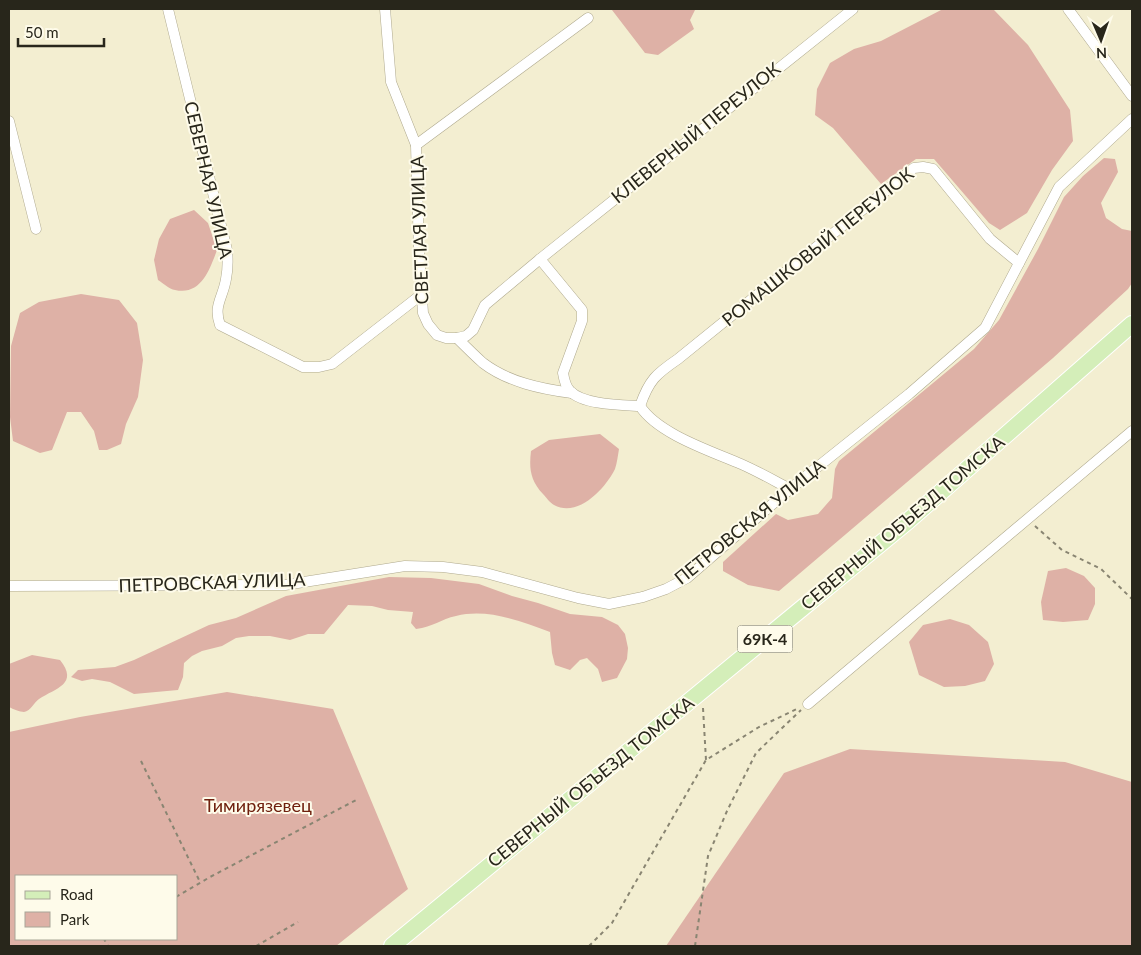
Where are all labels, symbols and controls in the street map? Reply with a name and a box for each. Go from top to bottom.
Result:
scale bar [18,15,104,47]
north arrow [1076,15,1126,65]
text: 50 m [25,23,59,41]
text: N [1096,45,1107,62]
street label: КЛЕВЕРНЫЙ ПЕРЕУЛОК [606,57,784,207]
street label: СЕВЕРНАЯ УЛИЦА [180,99,238,261]
street label: СВЕТЛАЯ УЛИЦА [405,154,433,305]
street label: РОМАШКОВЫЙ ПЕРЕУЛОК [717,162,918,330]
street label: СЕВЕРНЫЙ ОБЪЕЗД ТОМСКА [796,430,1009,614]
street label: ПЕТРОВСКАЯ УЛИЦА [670,453,830,589]
street label: ПЕТРОВСКАЯ УЛИЦА [118,568,307,596]
road number: 69К-4 [738,626,792,652]
street label: СЕВЕРНЫЙ ОБЪЕЗД ТОМСКА [483,691,699,871]
park label: Тимирязевец [204,794,312,816]
legend [15,875,178,940]
text: Road [60,885,93,903]
text: Park [60,910,90,928]

